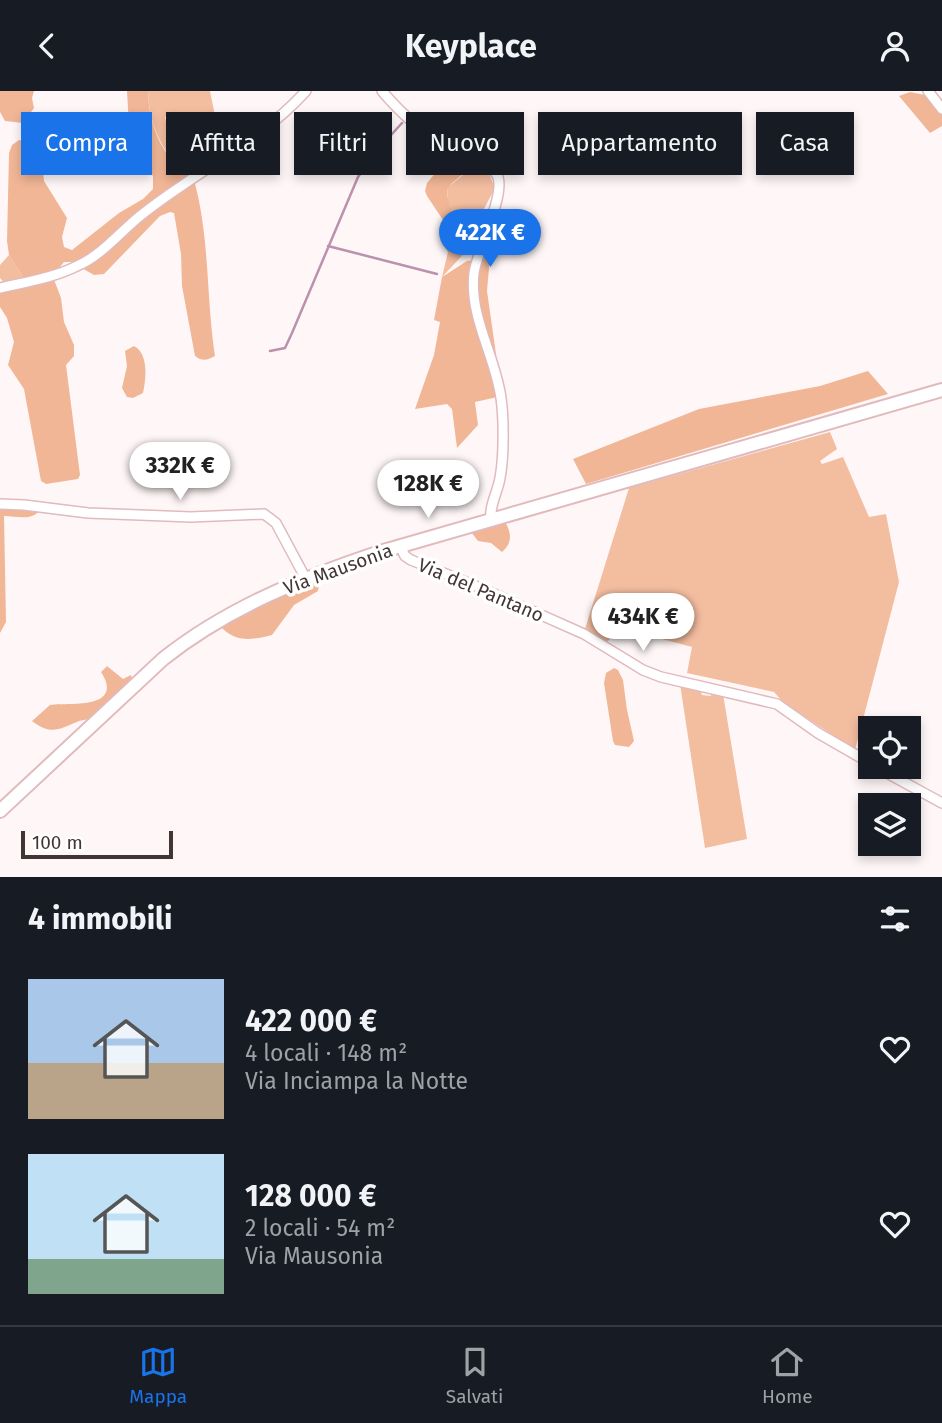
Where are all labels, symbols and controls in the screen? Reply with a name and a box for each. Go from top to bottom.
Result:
icon: back [28,27,66,65]
text: Keyplace [405,27,537,65]
icon: person [876,27,914,65]
chip: Compra [21,112,152,175]
chip: Affitta [166,112,280,175]
chip: Filtri [294,112,392,175]
chip: Nuovo [406,112,524,175]
chip: Appartamento [538,112,742,175]
chip: Casa [756,112,854,175]
pin: 422K € [433,209,547,269]
text: 422K € [455,218,525,246]
pin: 332K € [123,443,237,502]
text: 332K € [145,451,215,479]
pin: 128K € [371,461,485,520]
text: 128K € [393,469,463,497]
street label: Via Mausonia [280,539,396,599]
street label: Via del Pantano [415,553,547,627]
pin: 434K € [586,594,700,653]
text: 434K € [607,602,679,630]
map controls [858,716,921,856]
button: locate [858,716,921,779]
button: layers [858,793,921,856]
scale bar [21,828,173,860]
text: 100 m [32,831,83,854]
icon: filters [876,900,914,938]
text: 4 immobili [28,901,172,937]
text: 422 000 € [245,1003,377,1039]
icon: home [84,1007,168,1091]
icon: heart [876,1030,914,1068]
text: 4 locali · 148 m² [245,1039,407,1067]
text: Via Inciampa la Notte [245,1067,468,1095]
text: 128 000 € [245,1178,376,1214]
icon: home [84,1182,168,1266]
icon: heart [876,1205,914,1243]
text: 2 locali · 54 m² [245,1214,395,1242]
text: Via Mausonia [245,1242,383,1270]
tab: Mappa [129,1343,187,1408]
tab: Salvati [446,1343,503,1408]
tab: Home [762,1343,813,1408]

